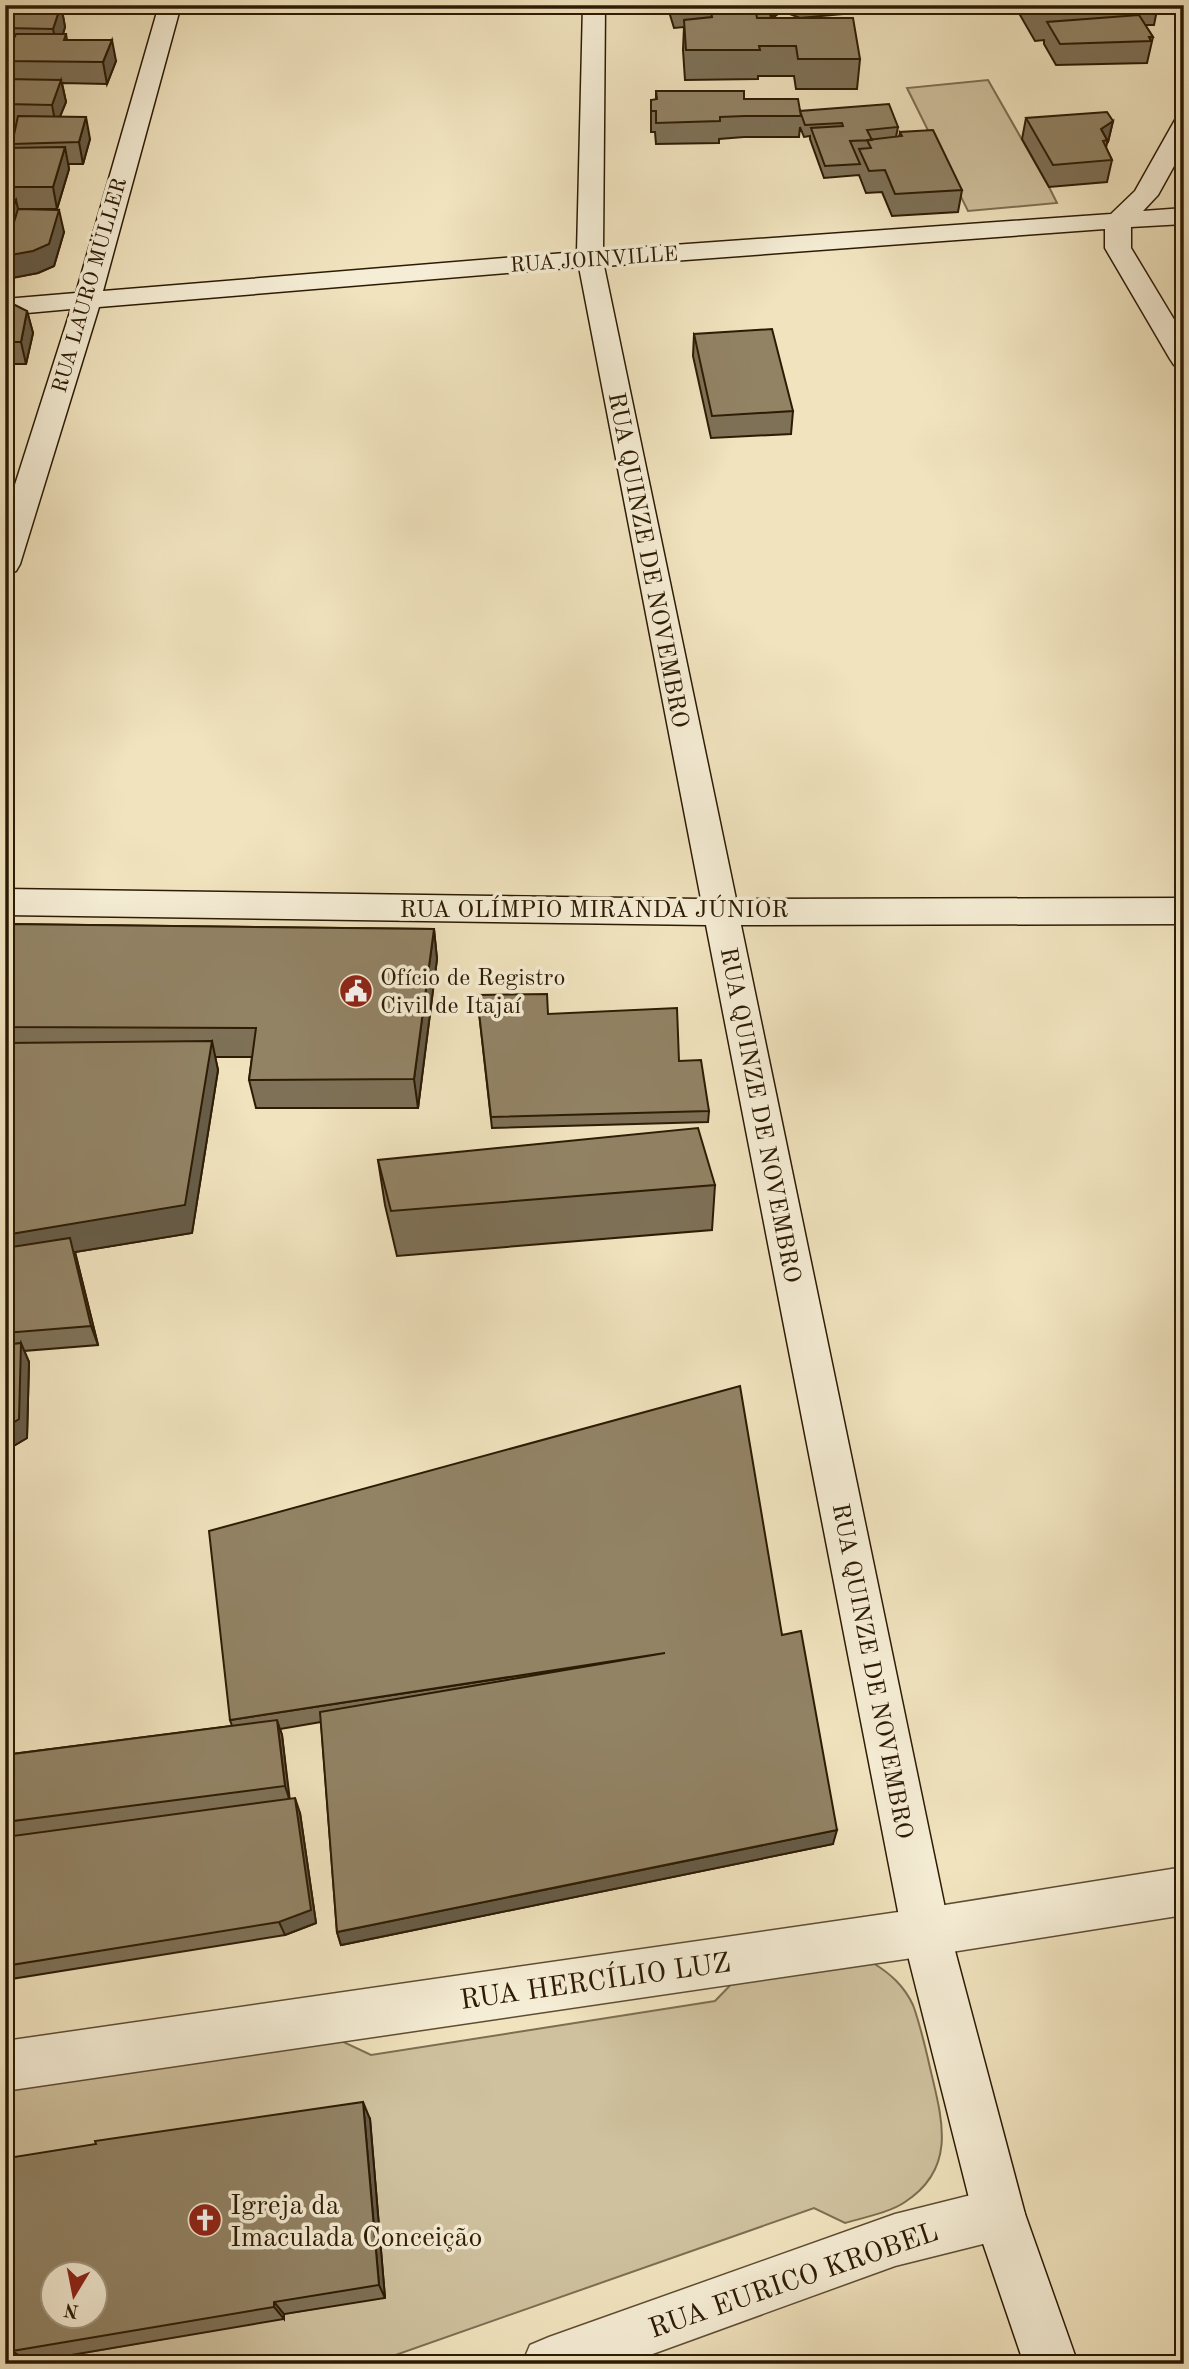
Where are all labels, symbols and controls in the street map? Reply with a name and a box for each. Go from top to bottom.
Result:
street label: RUA LAURO MÜLLER [46,174,131,395]
street label: RUA JOINVILLE [509,244,679,277]
street label: RUA QUINZE DE NOVEMBRO [603,391,691,730]
street label: RUA OLÍMPIO MIRANDA JÚNIOR [400,894,788,923]
street label: RUA QUINZE DE NOVEMBRO [715,946,803,1285]
place label: Ofício de Registro Civil de Itajaí [380,967,565,1019]
public building icon: Ofício de Registro Civil de Itajaí [337,972,375,1010]
street label: RUA QUINZE DE NOVEMBRO [827,1502,915,1841]
street label: RUA HERCÍLIO LUZ [458,1945,733,2016]
place label: Igreja da Imaculada Conceição [230,2193,482,2253]
church icon: Igreja da Imaculada Conceição [186,2201,224,2239]
street label: RUA EURICO KROBEL [646,2219,942,2345]
north arrow [38,2260,108,2330]
text: N [62,2299,80,2320]

